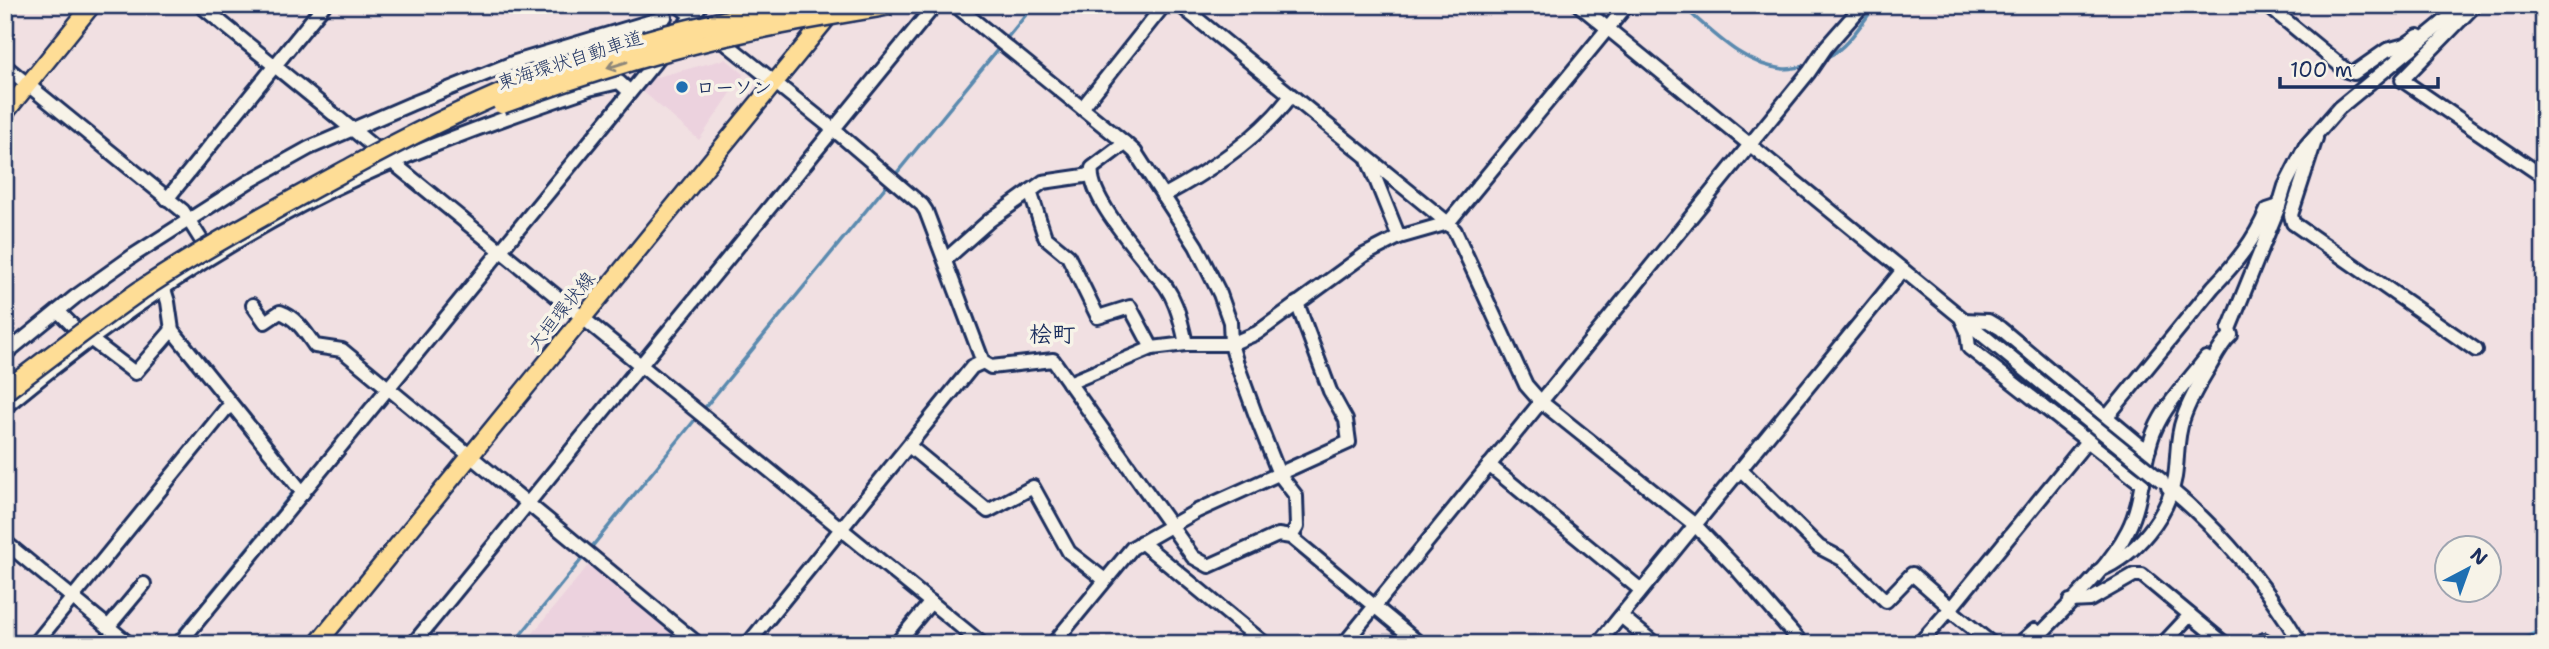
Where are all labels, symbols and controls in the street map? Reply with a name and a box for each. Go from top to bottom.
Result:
street label: 東海環状自動車道 [494,25,646,95]
scale bar [2280,46,2437,90]
text: 100 m [2290,56,2353,84]
one-way arrow [606,60,628,73]
place label: ローソン [696,75,772,100]
marker: ローソン [674,79,690,95]
street label: 大垣環状線 [521,266,601,356]
district label: 桧町 [1029,319,1075,349]
north arrow [2434,534,2504,604]
text: N [2465,542,2493,571]

